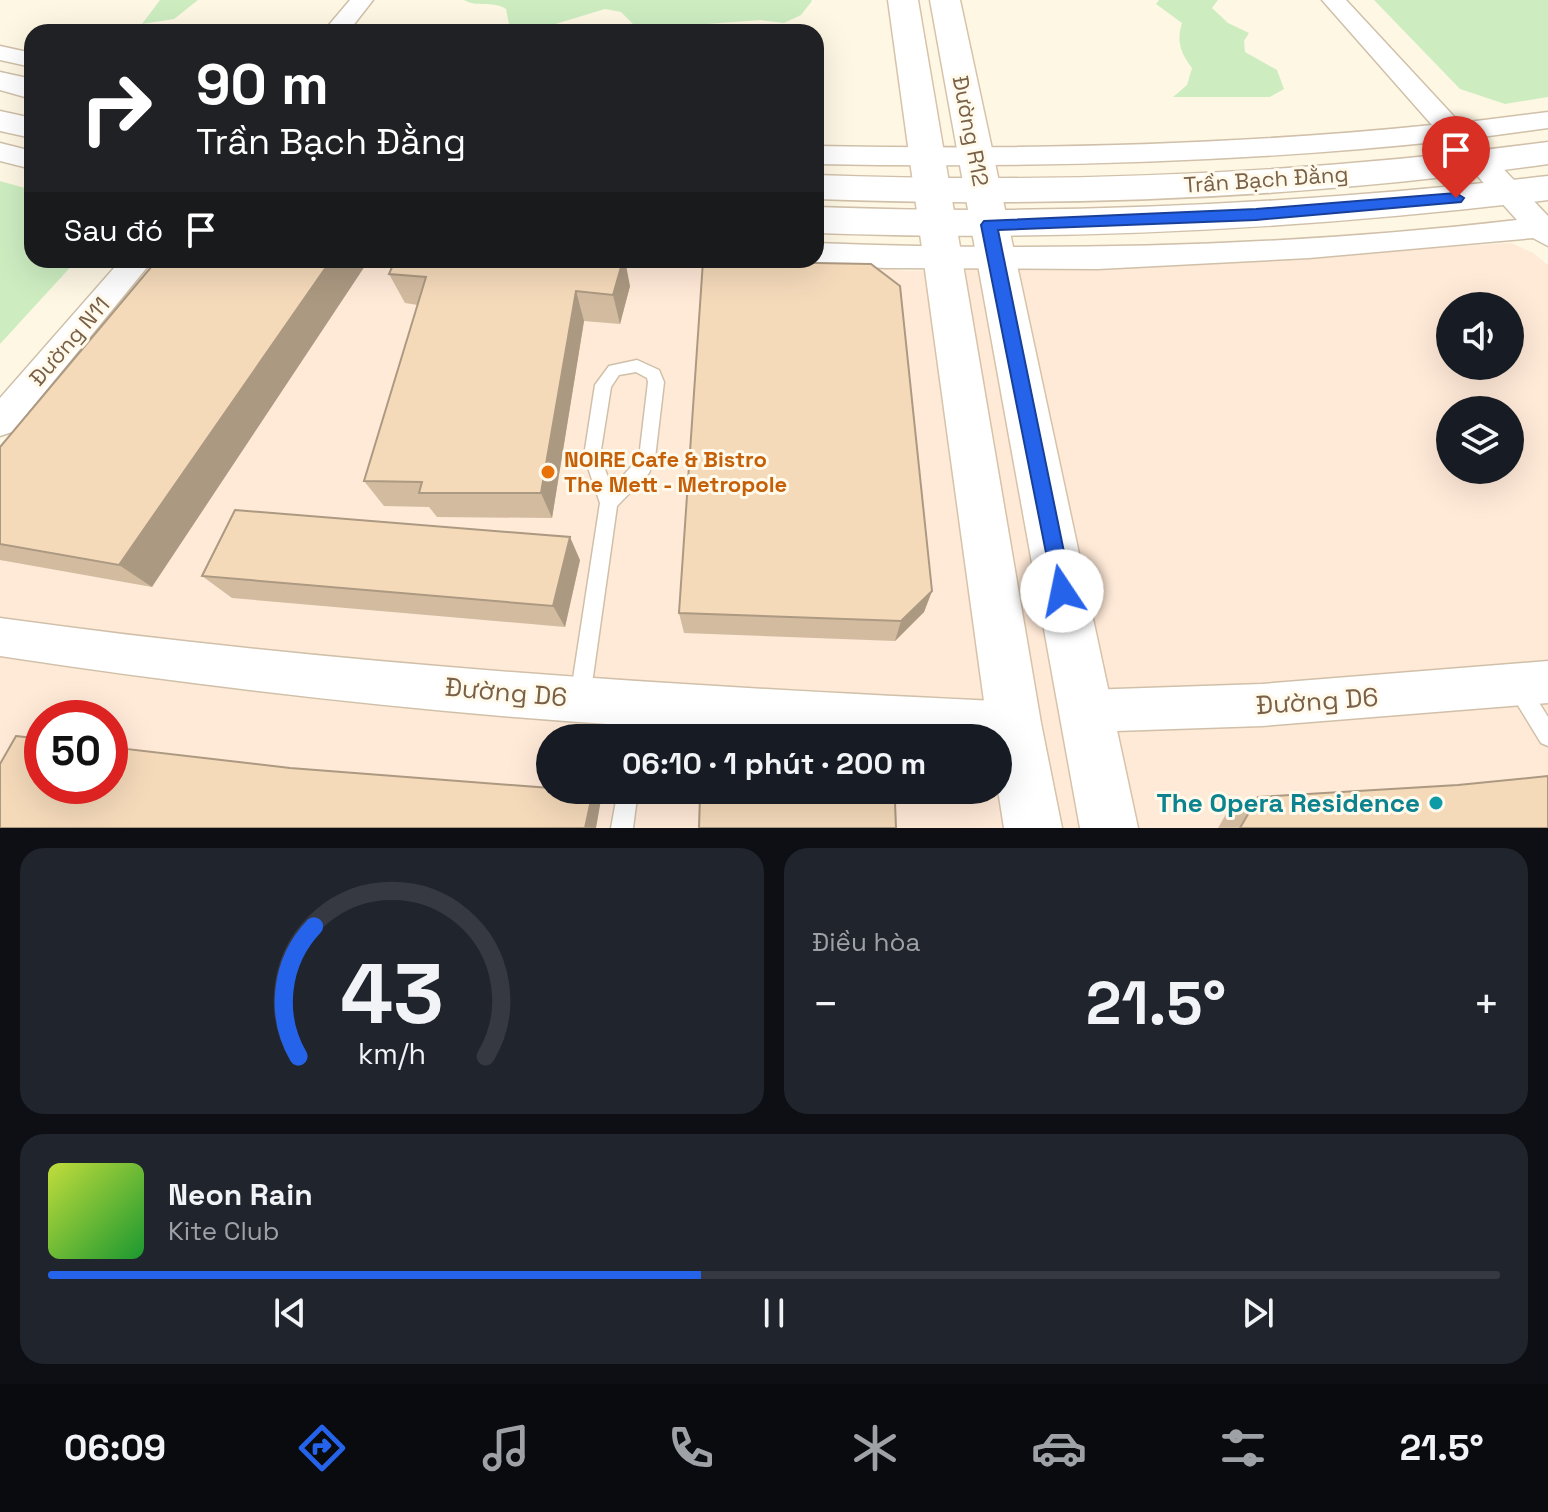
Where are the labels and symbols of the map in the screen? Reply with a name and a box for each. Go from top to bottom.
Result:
street label: Đường R12 [947,73,995,189]
pin [1422,116,1490,198]
street label: Trần Bạch Đằng [1183,159,1349,199]
street label: Đường N11 [23,291,115,391]
place label: NOIRE Cafe & Bistro The Mett - Metropole [564,445,787,498]
marker: NOIRE Cafe & Bistro The Mett - Metropole [539,463,557,481]
position arrow [1020,549,1104,633]
street label: Đường D6 [443,670,569,714]
street label: Đường D6 [1255,680,1379,722]
speed limit sign: 50 [24,700,128,804]
place label: The Opera Residence [1156,786,1420,820]
marker: The Opera Residence [1427,794,1445,812]

